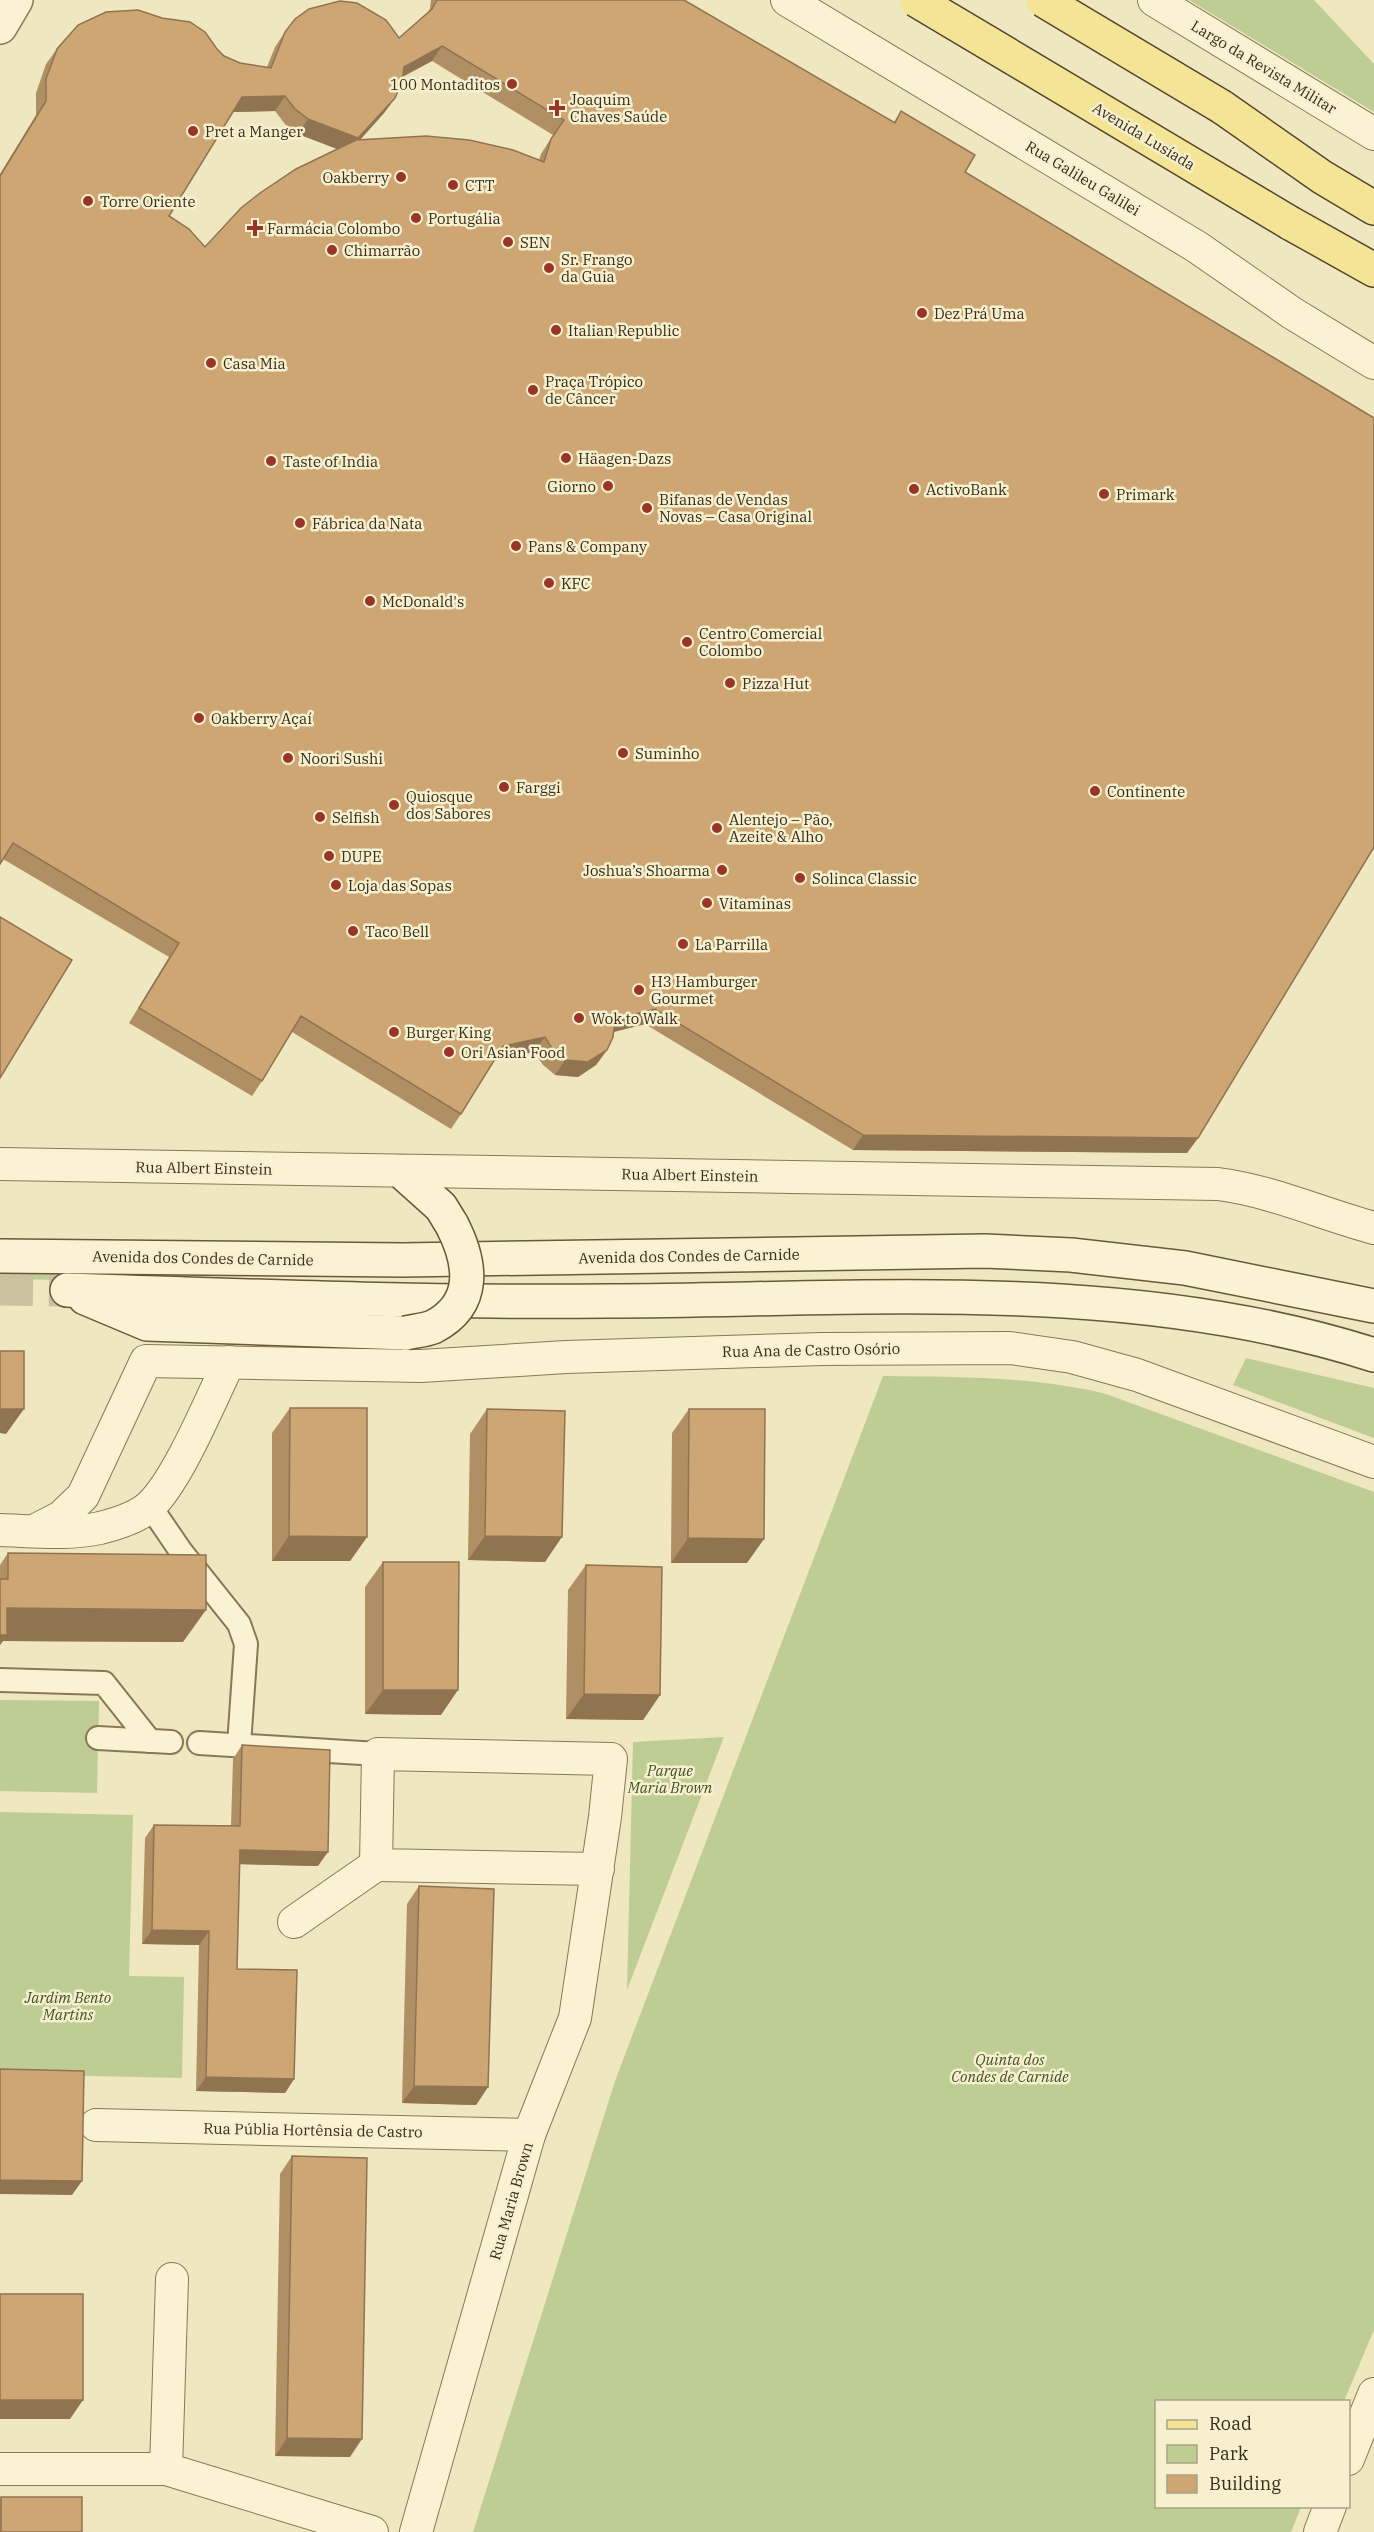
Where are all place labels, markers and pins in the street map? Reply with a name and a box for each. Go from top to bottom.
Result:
place label: 100 Montaditos [390,75,500,94]
marker: 100 Montaditos [505,77,519,91]
place label: Joaquim Chaves Saúde [570,90,667,126]
marker: Joaquim Chaves Saúde [548,99,566,117]
place label: Pret a Manger [205,122,303,141]
marker: Pret a Manger [186,124,200,138]
place label: Oakberry [322,168,389,187]
marker: Oakberry [394,170,408,184]
place label: CTT [465,176,495,195]
marker: CTT [446,178,460,192]
place label: Torre Oriente [100,192,195,211]
marker: Torre Oriente [81,194,95,208]
place label: Portugália [428,209,501,228]
marker: Portugália [409,211,423,225]
place label: Farmácia Colombo [267,219,400,238]
marker: Farmácia Colombo [248,221,262,235]
place label: SEN [520,233,550,252]
marker: SEN [501,235,515,249]
place label: Chimarrão [344,241,420,260]
marker: Chimarrão [325,243,339,257]
place label: Sr. Frango da Guia [561,250,632,286]
marker: Sr. Frango da Guia [542,261,556,275]
place label: Dez Prá Uma [934,304,1025,323]
marker: Dez Prá Uma [915,306,929,320]
place label: Italian Republic [568,321,680,340]
marker: Italian Republic [549,323,563,337]
place label: Casa Mia [223,354,286,373]
marker: Casa Mia [204,356,218,370]
place label: Praça Trópico de Câncer [545,372,643,408]
marker: Praça Trópico de Câncer [526,383,540,397]
place label: Häagen-Dazs [578,449,671,468]
marker: Häagen-Dazs [559,451,573,465]
place label: Taste of India [283,452,378,471]
marker: Taste of India [264,454,278,468]
place label: Giorno [547,477,596,496]
marker: Giorno [601,479,615,493]
place label: ActivoBank [926,480,1007,499]
marker: ActivoBank [907,482,921,496]
place label: Primark [1116,485,1175,504]
marker: Primark [1097,487,1111,501]
place label: Bifanas de Vendas Novas – Casa Original [659,490,812,526]
marker: Bifanas de Vendas Novas – Casa Original [640,501,654,515]
place label: Fábrica da Nata [312,514,422,533]
marker: Fábrica da Nata [293,516,307,530]
place label: Pans & Company [528,537,647,556]
marker: Pans & Company [509,539,523,553]
place label: KFC [561,574,590,593]
marker: KFC [542,576,556,590]
place label: McDonald's [382,592,464,611]
marker: McDonald's [363,594,377,608]
place label: Centro Comercial Colombo [699,624,822,660]
marker: Centro Comercial Colombo [680,635,694,649]
place label: Pizza Hut [742,674,809,693]
marker: Pizza Hut [723,676,737,690]
place label: Oakberry Açaí [211,709,312,728]
marker: Oakberry Açaí [192,711,206,725]
place label: Suminho [635,744,700,763]
marker: Suminho [616,746,630,760]
place label: Noori Sushi [300,749,383,768]
marker: Noori Sushi [281,751,295,765]
place label: Farggi [516,778,561,797]
marker: Farggi [497,780,511,794]
place label: Continente [1107,782,1185,801]
marker: Continente [1088,784,1102,798]
place label: Quiosque dos Sabores [406,787,491,823]
marker: Quiosque dos Sabores [387,798,401,812]
place label: Selfish [332,808,380,827]
marker: Selfish [313,810,327,824]
place label: Alentejo – Pão, Azeite & Alho [729,810,833,846]
marker: Alentejo – Pão, Azeite & Alho [710,821,724,835]
place label: DUPE [341,847,382,866]
marker: DUPE [322,849,336,863]
place label: Joshua’s Shoarma [583,861,710,880]
marker: Joshua’s Shoarma [715,863,729,877]
place label: Solinca Classic [812,869,917,888]
marker: Solinca Classic [793,871,807,885]
place label: Loja das Sopas [348,876,452,895]
marker: Loja das Sopas [329,878,343,892]
place label: Vitaminas [719,894,791,913]
marker: Vitaminas [700,896,714,910]
place label: Taco Bell [365,922,429,941]
marker: Taco Bell [346,924,360,938]
place label: La Parrilla [695,935,768,954]
marker: La Parrilla [676,937,690,951]
place label: H3 Hamburger Gourmet [651,972,758,1008]
marker: H3 Hamburger Gourmet [632,983,646,997]
place label: Wok to Walk [591,1009,678,1028]
marker: Wok to Walk [572,1011,586,1025]
place label: Burger King [406,1023,491,1042]
marker: Burger King [387,1025,401,1039]
place label: Ori Asian Food [461,1043,565,1062]
marker: Ori Asian Food [442,1045,456,1059]

